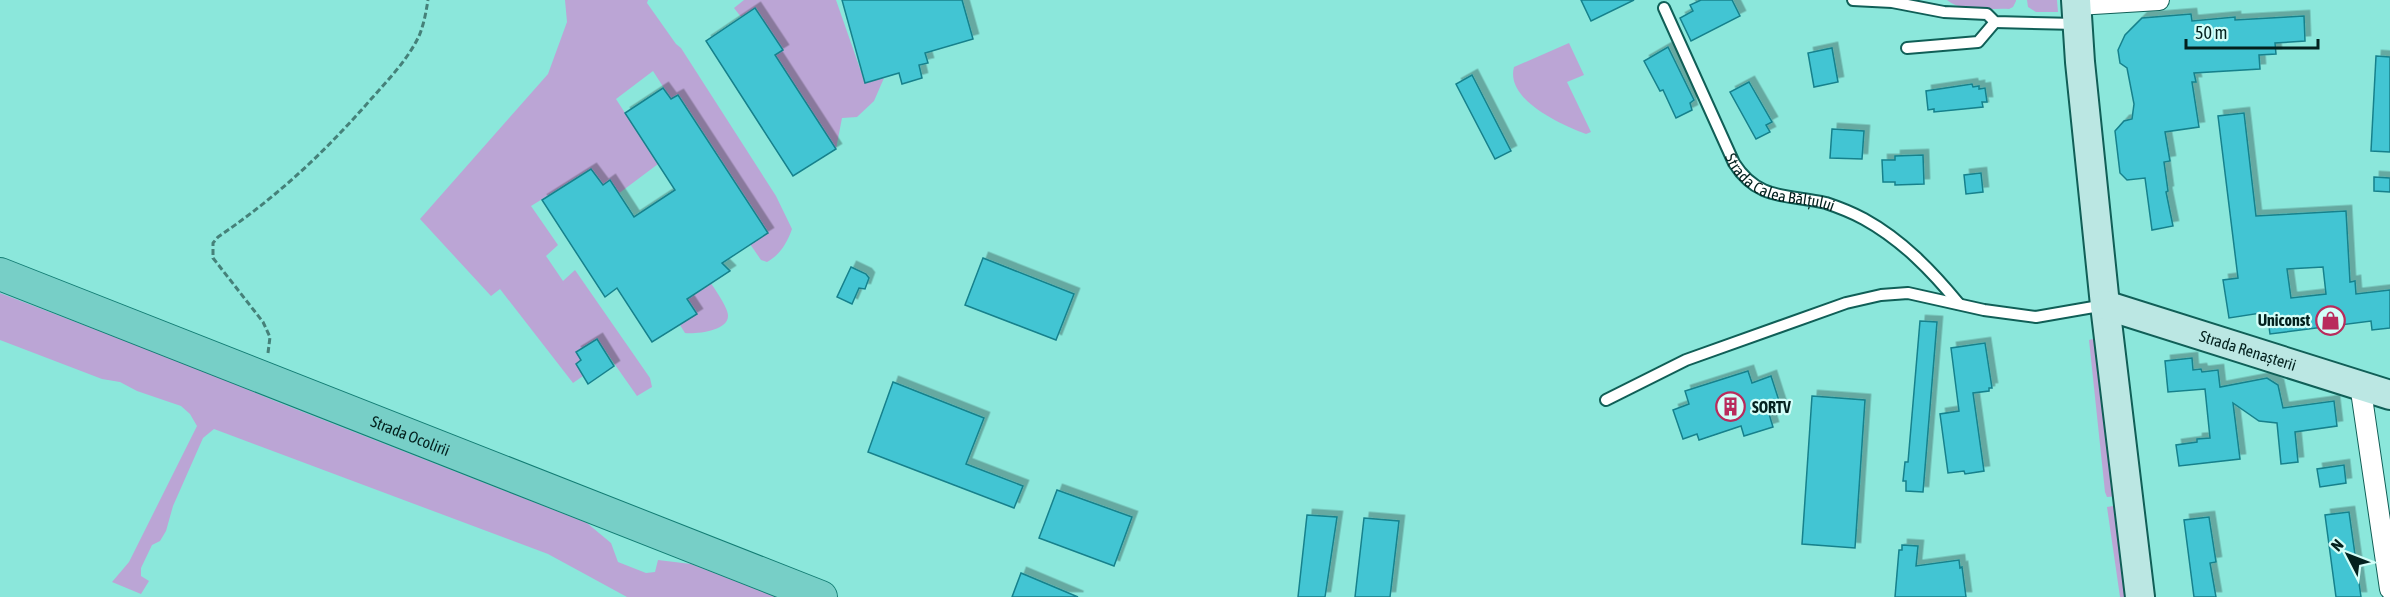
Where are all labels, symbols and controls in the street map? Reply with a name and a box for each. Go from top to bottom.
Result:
scale bar [2186,12,2318,50]
text: 50 m [2195,22,2227,43]
street label: Strada Calea Bălțului [1722,150,1837,214]
shop icon: Uniconst [2315,304,2347,336]
place label: Uniconst [2258,311,2310,329]
street label: Strada Renașterii [2197,326,2299,374]
building icon: SORTV [1715,391,1747,423]
place label: SORTV [1752,398,1791,416]
street label: Strada Ocolirii [368,412,452,459]
north arrow [2318,525,2378,585]
text: N [2327,535,2347,554]

